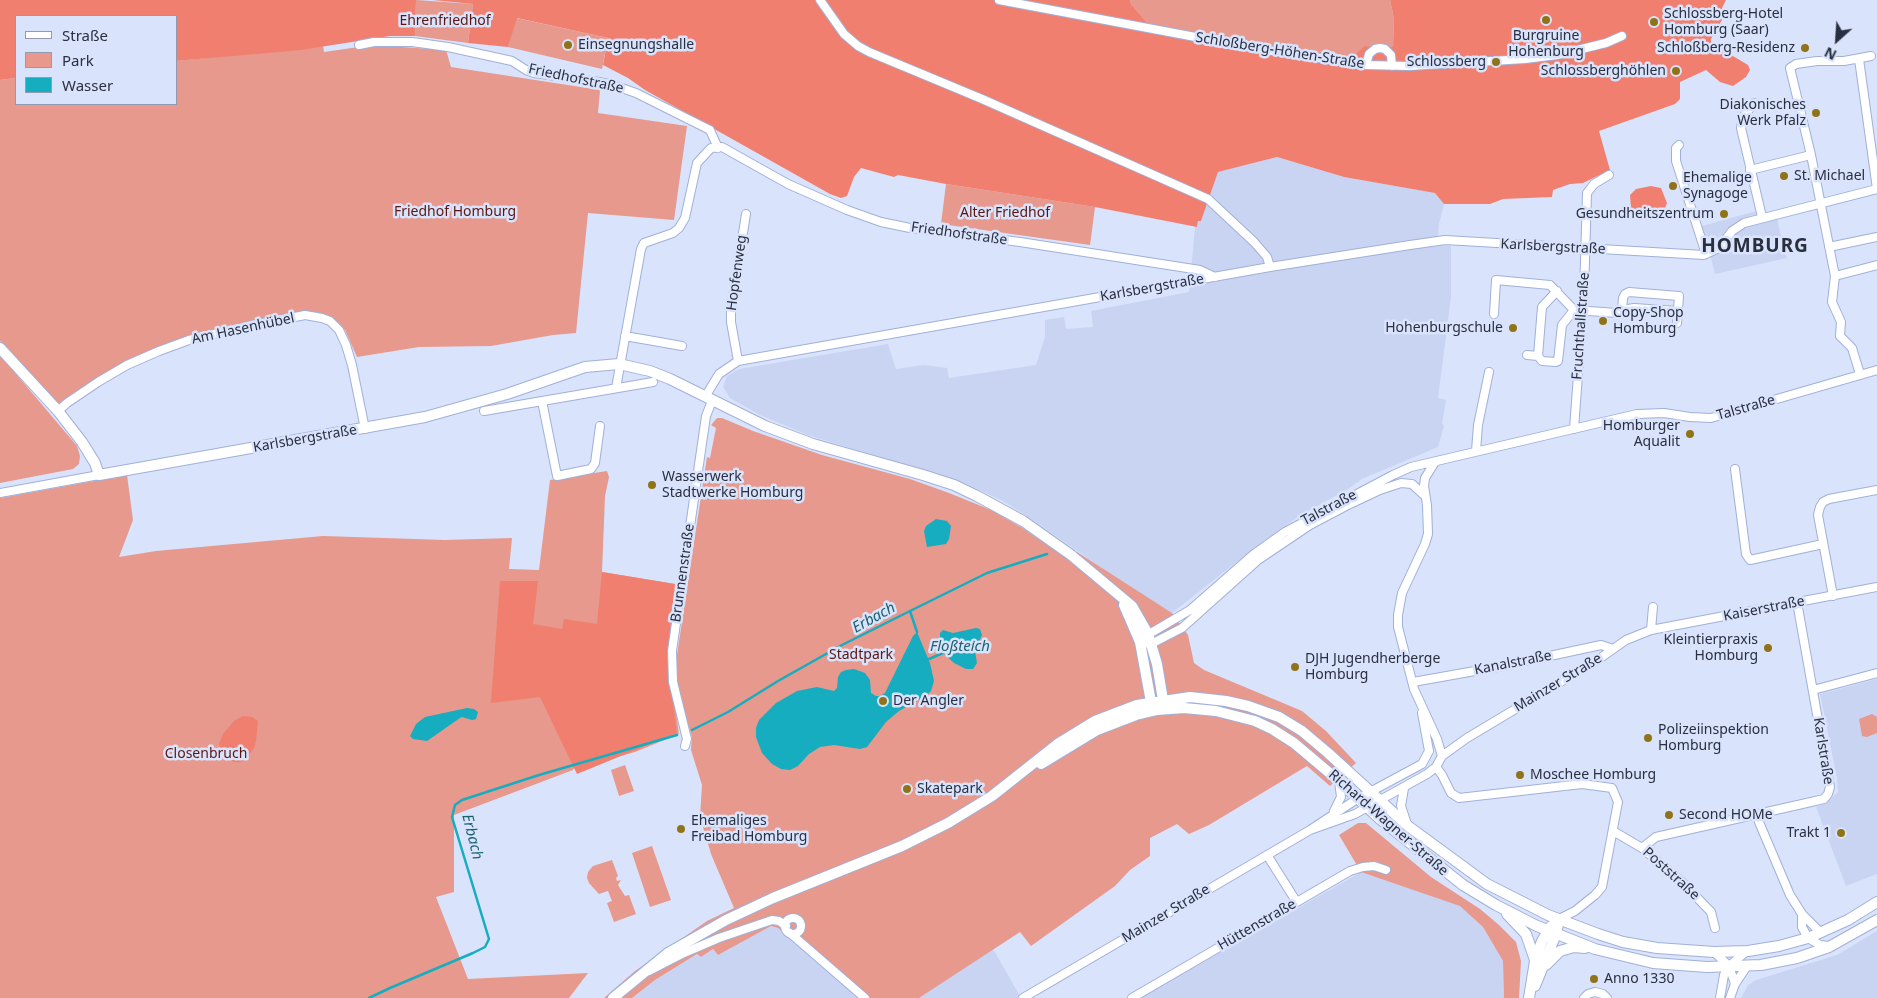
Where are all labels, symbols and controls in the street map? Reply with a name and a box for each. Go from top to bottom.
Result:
place label: Schlossberg-Hotel Homburg (Saar) [1664,6,1783,38]
park label: Ehrenfriedhof [399,13,491,29]
marker: Burgruine Hohenburg [1540,14,1552,26]
legend [15,15,178,105]
north arrow [1812,15,1862,65]
marker: Schlossberg-Hotel Homburg (Saar) [1648,16,1660,28]
text: Straße [62,25,108,45]
place label: Burgruine Hohenburg [1508,28,1584,60]
street label: Schloßberg-Höhen-Straße [1194,29,1366,73]
place label: Einsegnungshalle [578,37,694,53]
marker: Einsegnungshalle [562,39,574,51]
place label: Schloßberg-Residenz [1657,40,1795,56]
marker: Schloßberg-Residenz [1799,42,1811,54]
text: N [1821,43,1839,65]
text: Park [62,50,94,70]
place label: Schlossberg [1407,54,1486,70]
marker: Schlossberg [1490,56,1502,68]
street label: Friedhofstraße [527,61,625,97]
place label: Schlossberghöhlen [1541,63,1666,79]
marker: Schlossberghöhlen [1670,65,1682,77]
text: Wasser [62,75,113,95]
place label: Diakonisches Werk Pfalz [1719,97,1806,130]
marker: Diakonisches Werk Pfalz [1810,107,1822,119]
place label: St. Michael [1794,168,1865,184]
place label: Ehemalige Synagoge [1683,170,1752,202]
marker: St. Michael [1778,170,1790,182]
marker: Ehemalige Synagoge [1667,180,1679,192]
park label: Friedhof Homburg [394,204,516,220]
park label: Alter Friedhof [960,205,1050,221]
place label: Gesundheitszentrum [1576,206,1714,222]
marker: Gesundheitszentrum [1718,208,1730,220]
street label: Friedhofstraße [910,219,1008,249]
street label: Hopfenweg [723,234,751,312]
street label: Karlsbergstraße [1500,236,1606,258]
district label: HOMBURG [1700,236,1810,258]
street label: Karlsbergstraße [1099,271,1205,305]
street label: Fruchthallstraße [1569,272,1593,380]
place label: Copy-Shop Homburg [1613,305,1684,338]
street label: Am Hasenhübel [190,310,296,348]
marker: Copy-Shop Homburg [1597,315,1609,327]
place label: Hohenburgschule [1385,320,1503,336]
marker: Hohenburgschule [1507,322,1519,334]
street label: Talstraße [1715,392,1777,424]
place label: Homburger Aqualit [1603,418,1680,451]
street label: Karlsbergstraße [252,422,358,456]
marker: Homburger Aqualit [1684,428,1696,440]
place label: Wasserwerk Stadtwerke Homburg [662,469,803,502]
marker: Wasserwerk Stadtwerke Homburg [646,479,658,491]
street label: Talstraße [1299,487,1359,529]
street label: Brunnenstraße [668,523,698,623]
street label: Kaiserstraße [1722,593,1806,625]
water label: Erbach [849,599,899,637]
place label: Kleintierpraxis Homburg [1664,632,1758,664]
water label: Floßteich [930,638,990,656]
marker: Kleintierpraxis Homburg [1762,642,1774,654]
park label: Stadtpark [829,647,893,663]
street label: Kanalstraße [1473,647,1553,679]
street label: Mainzer Straße [1511,650,1605,716]
place label: DJH Jugendherberge Homburg [1305,651,1440,684]
marker: DJH Jugendherberge Homburg [1289,661,1301,673]
place label: Der Angler [893,693,964,709]
marker: Der Angler [877,695,889,707]
street label: Karlstraße [1809,716,1837,786]
place label: Polizeiinspektion Homburg [1658,722,1769,754]
marker: Polizeiinspektion Homburg [1642,732,1654,744]
park label: Closenbruch [165,746,247,762]
street label: Richard-Wagner-Straße [1325,766,1451,880]
place label: Moschee Homburg [1530,767,1656,783]
marker: Moschee Homburg [1514,769,1526,781]
place label: Skatepark [917,781,983,797]
marker: Skatepark [901,783,913,795]
place label: Second HOMe [1679,807,1773,823]
marker: Second HOMe [1663,809,1675,821]
water label: Erbach [458,812,486,862]
place label: Ehemaliges Freibad Homburg [691,813,807,846]
marker: Ehemaliges Freibad Homburg [675,823,687,835]
place label: Trakt 1 [1786,825,1831,841]
marker: Trakt 1 [1835,827,1847,839]
street label: Poststraße [1639,844,1703,904]
street label: Mainzer Straße [1119,881,1213,947]
street label: Hüttenstraße [1215,896,1299,954]
place label: Anno 1330 [1604,971,1674,987]
marker: Anno 1330 [1588,973,1600,985]

